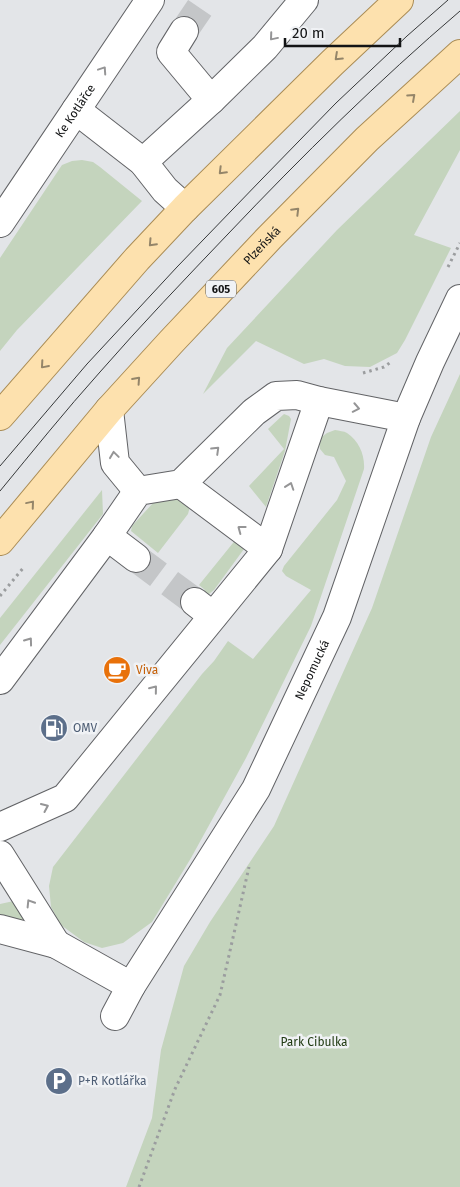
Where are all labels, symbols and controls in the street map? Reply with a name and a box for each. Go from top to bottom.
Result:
scale bar [285,15,400,47]
text: 20 m [292,24,325,42]
one-way arrow [270,32,279,41]
one-way arrow [334,51,343,60]
one-way arrow [97,66,106,76]
street label: Ke Kotlářce [52,82,98,140]
one-way arrow [407,94,416,103]
one-way arrow [219,166,228,175]
one-way arrow [290,207,299,216]
street label: Plzeňská [241,224,283,268]
one-way arrow [149,238,158,247]
road number: 605 [206,280,236,298]
one-way arrow [41,359,50,368]
one-way arrow [131,376,140,385]
one-way arrow [352,403,361,413]
one-way arrow [210,447,219,456]
one-way arrow [109,450,120,458]
one-way arrow [284,482,294,491]
one-way arrow [25,500,34,509]
one-way arrow [238,526,247,534]
one-way arrow [23,637,32,647]
street label: Nepomucká [292,638,332,702]
cafe icon: Viva [102,655,132,685]
place label: Viva [136,663,158,677]
one-way arrow [148,686,157,695]
fuel station icon: OMV [39,713,69,743]
place label: OMV [73,721,98,735]
one-way arrow [40,803,49,813]
one-way arrow [27,899,36,908]
park label: Park Cibulka [280,1035,348,1049]
parking icon: P+R Kotlářka [44,1066,74,1096]
place label: P+R Kotlářka [78,1074,146,1088]

